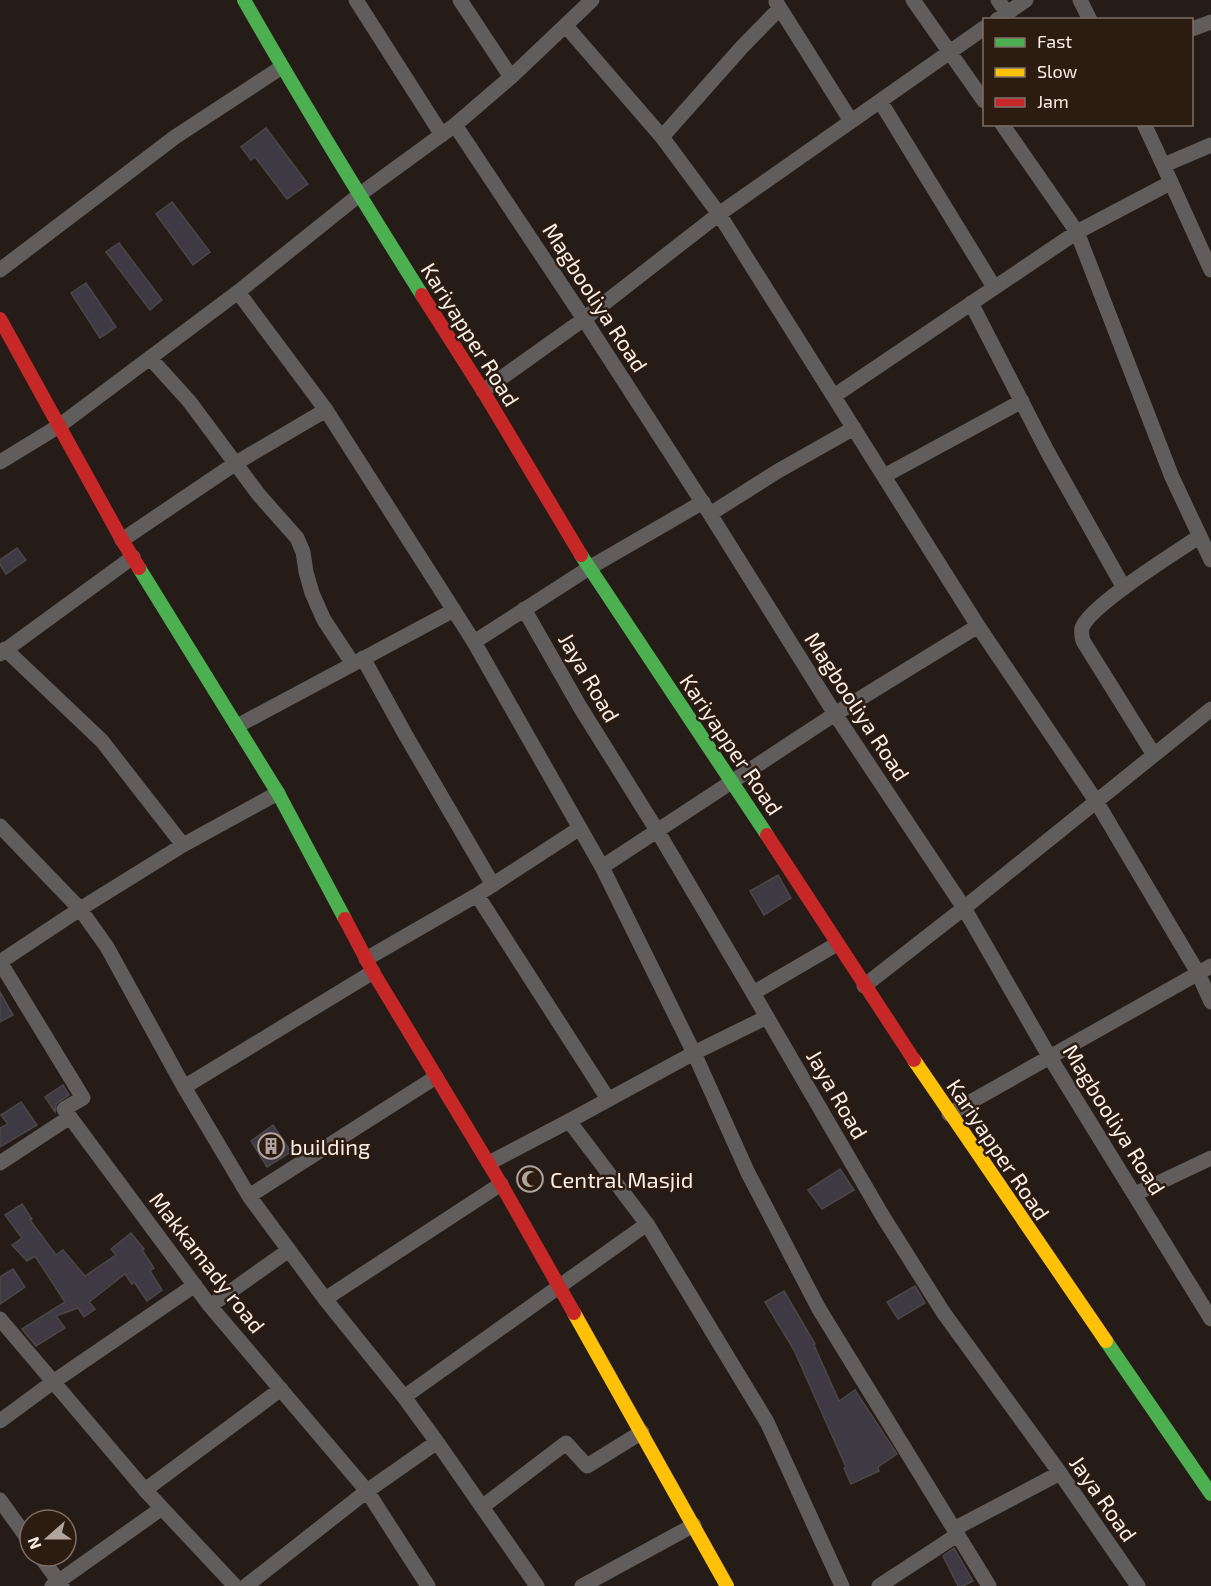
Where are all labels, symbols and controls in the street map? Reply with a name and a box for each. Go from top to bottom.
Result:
legend [983,18,1193,126]
text: Fast [1037,30,1072,52]
text: Slow [1037,60,1078,82]
text: Jam [1037,90,1069,112]
street label: Magbooliya Road [538,218,654,376]
street label: Kariyapper Road [416,257,526,411]
street label: Magbooliya Road [800,627,916,785]
street label: Jaya Road [554,628,626,726]
street label: Kariyapper Road [675,669,789,819]
street label: Magbooliya Road [1058,1039,1172,1199]
street label: Jaya Road [802,1045,874,1143]
street label: Kariyapper Road [942,1074,1056,1224]
building icon: building [256,1131,286,1161]
place label: building [290,1133,370,1159]
mosque icon: Central Masjid [515,1164,545,1194]
place label: Central Masjid [550,1166,693,1193]
street label: Makkamady road [145,1186,271,1338]
street label: Jaya Road [1065,1450,1143,1546]
north arrow [18,1508,78,1568]
text: N [23,1535,44,1552]

